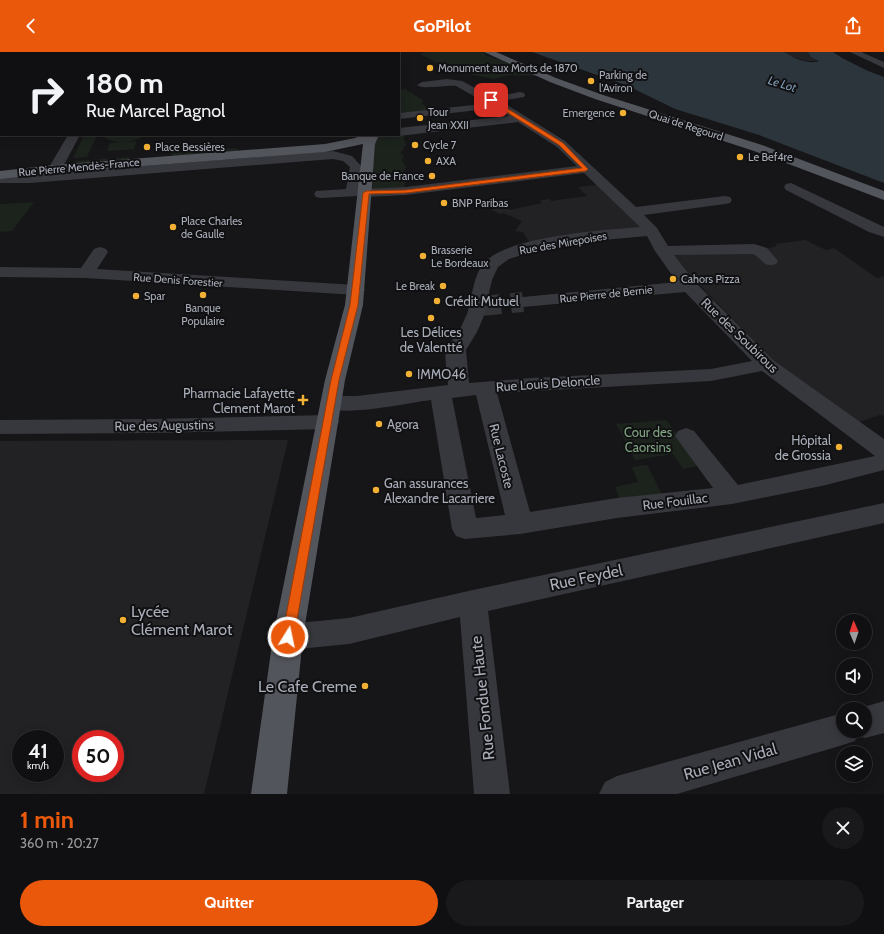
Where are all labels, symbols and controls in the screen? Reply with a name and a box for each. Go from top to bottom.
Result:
icon: back [20,15,42,37]
text: GoPilot [413,15,471,37]
icon: share [842,15,864,37]
place label: Monument aux Morts de 1870 [438,61,578,75]
marker: Monument aux Morts de 1870 [425,63,435,73]
text: 180 m [86,66,164,100]
icon: right [20,68,72,120]
place label: Parking de l'Aviron [599,68,647,95]
water label: Le Lot [766,72,798,95]
marker: Parking de l'Aviron [586,76,596,86]
pin [474,83,508,117]
icon: arrive [480,89,502,111]
text: Rue Marcel Pagnol [86,100,225,122]
place label: Tour Jean XXII [427,105,469,132]
place label: Emergence [563,106,615,120]
street label: Quai de Regourd [647,106,725,144]
marker: Emergence [618,108,628,118]
marker: Tour Jean XXII [415,113,425,123]
place label: Cycle 7 [423,138,457,152]
place label: Place Bessières [155,140,225,154]
marker: Cycle 7 [410,140,420,150]
marker: Place Bessières [142,142,152,152]
place label: Le Bef4re [748,150,793,164]
marker: Le Bef4re [735,152,745,162]
place label: AXA [436,154,456,168]
street label: Rue Pierre Mendès-France [18,155,141,179]
marker: AXA [423,156,433,166]
place label: Banque de France [341,169,424,183]
marker: Banque de France [427,171,437,181]
place label: BNP Paribas [452,196,509,210]
marker: BNP Paribas [439,198,449,208]
place label: Place Charles de Gaulle [181,214,243,241]
marker: Place Charles de Gaulle [168,222,178,232]
street label: Rue des Mirepoises [518,228,608,258]
place label: Brasserie Le Bordeaux [431,243,489,270]
marker: Brasserie Le Bordeaux [418,251,428,261]
street label: Rue Denis Forestier [133,270,224,290]
place label: Cahors Pizza [681,272,740,286]
marker: Cahors Pizza [668,274,678,284]
place label: Le Break [396,279,435,293]
marker: Le Break [438,281,448,291]
street label: Rue Pierre de Bernie [559,282,654,306]
place label: Spar [144,289,166,303]
marker: Banque Populaire [198,290,208,300]
marker: Spar [131,291,141,301]
place label: Crédit Mutuel [445,293,519,309]
street label: Rue des Soubirous [698,294,782,376]
marker: Crédit Mutuel [432,296,442,306]
place label: Banque Populaire [181,301,225,328]
marker: Les Délices de Valentté [426,313,436,323]
place label: Les Délices de Valentté [400,324,463,355]
place label: IMMO46 [417,366,466,382]
marker: IMMO46 [404,369,414,379]
street label: Rue Louis Deloncle [495,371,601,395]
place label: Pharmacie Lafayette Clement Marot [183,385,296,416]
marker: Pharmacie Lafayette Clement Marot [298,395,308,405]
street label: Rue des Augustins [114,416,214,434]
place label: Agora [387,416,420,432]
marker: Agora [374,419,384,429]
street label: Rue Lacoste [486,422,518,490]
park label: Cour des Caorsins [624,424,673,455]
place label: Hôpital de Grossia [775,432,832,463]
marker: Hôpital de Grossia [834,442,844,452]
place label: Gan assurances Alexandre Lacarriere [384,475,495,506]
marker: Gan assurances Alexandre Lacarriere [371,485,381,495]
street label: Rue Fouillac [642,489,708,513]
street label: Rue Feydel [548,560,625,594]
place label: Lycée Clément Marot [131,602,233,639]
north arrow [836,614,872,650]
map controls [836,614,872,782]
marker: Lycée Clément Marot [118,615,128,625]
position arrow [267,616,309,658]
street label: Rue Fondue Haute [467,635,498,761]
button: sound [836,658,872,694]
place label: Le Cafe Creme [258,677,357,696]
marker: Le Cafe Creme [360,681,370,691]
button: search [836,702,872,738]
speed limit sign: 50 [72,730,124,782]
text: 41 [28,739,48,763]
street label: Rue Jean Vidal [681,739,779,784]
button: layers [836,746,872,782]
text: km/h [27,759,49,772]
text: 1 min [20,805,74,834]
button: close [822,807,864,849]
text: 360 m · 20:27 [20,835,99,851]
button: Quitter [20,880,438,926]
button: Partager [446,880,864,926]

